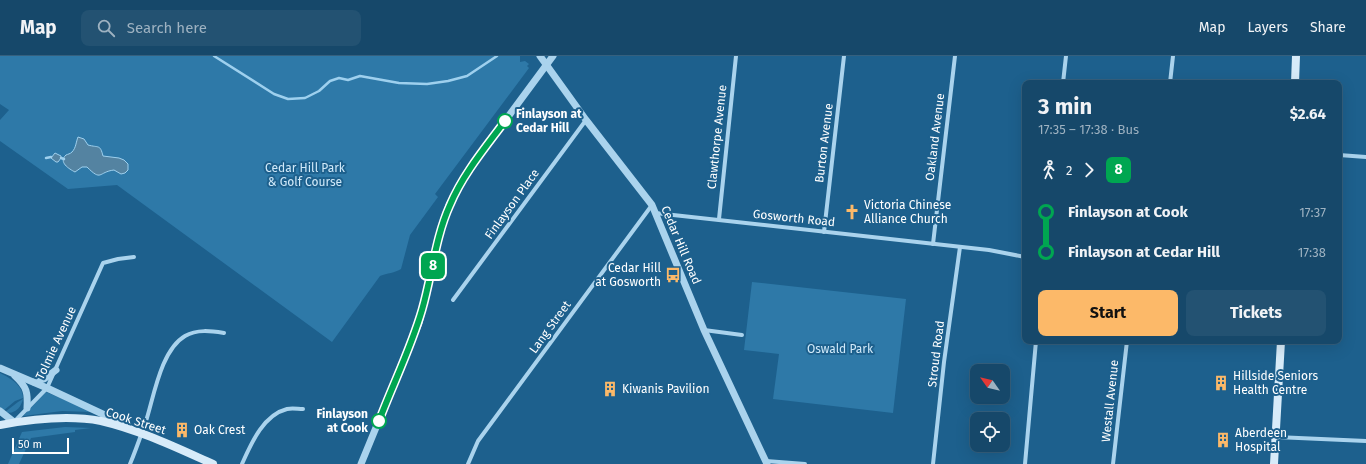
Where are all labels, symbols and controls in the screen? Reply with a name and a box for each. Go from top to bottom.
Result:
search box [81,10,361,46]
text: Map [20,16,57,39]
icon: search [95,17,117,39]
text: Search here [127,19,207,37]
text: Map [1199,19,1225,36]
text: Layers [1247,19,1288,36]
text: Share [1310,19,1346,36]
street label: Clawthorpe Avenue [705,84,729,190]
street label: Oakland Avenue [923,92,947,182]
text: 3 min [1038,93,1092,120]
street label: Burton Avenue [812,102,836,184]
text: $2.64 [1290,105,1326,123]
place label: Finlayson at Cedar Hill [516,107,582,135]
marker: Finlayson at Cedar Hill [497,113,513,129]
text: 17:35 – 17:38 · Bus [1038,122,1139,137]
icon: walk [1038,159,1060,181]
icon: forward [1078,159,1100,181]
park label: Cedar Hill Park & Golf Course [265,161,346,189]
text: 8 [1114,161,1123,178]
text: 2 [1066,163,1072,178]
street label: Finlayson Place [482,166,542,242]
place label: Victoria Chinese Alliance Church [864,198,951,226]
church icon: Victoria Chinese Alliance Church [843,203,861,221]
text: Finlayson at Cook [1068,203,1188,221]
street label: Cedar Hill Road [658,204,704,286]
text: 17:37 [1299,205,1326,220]
street label: Gosworth Road [752,207,836,229]
text: Finlayson at Cedar Hill [1068,243,1220,261]
text: 17:38 [1298,245,1326,260]
line badge: 8 [420,253,446,279]
text: 8 [429,257,437,274]
place label: Cedar Hill at Gosworth [595,261,661,289]
bus stop icon: Cedar Hill at Gosworth [664,266,682,284]
button: Start [1038,290,1178,336]
button: Tickets [1186,290,1326,336]
street label: Lang Street [526,298,574,356]
street label: Tolmie Avenue [33,304,79,382]
street label: Stroud Road [925,320,947,388]
park label: Oswald Park [807,342,874,356]
street label: Westall Avenue [1099,359,1121,443]
north arrow [970,364,1010,404]
map controls [970,364,1010,452]
place label: Hillside Seniors Health Centre [1233,369,1318,397]
building icon: Hillside Seniors Health Centre [1212,374,1230,392]
building icon: Kiwanis Pavilion [601,380,619,398]
place label: Kiwanis Pavilion [622,382,710,396]
street label: Cook Street [104,405,168,437]
place label: Finlayson at Cook [316,407,368,435]
button: locate [970,412,1010,452]
marker: Finlayson at Cook [371,413,387,429]
building icon: Oak Crest [173,421,191,439]
place label: Oak Crest [194,423,246,437]
place label: Aberdeen Hospital [1235,426,1287,454]
building icon: Aberdeen Hospital [1214,431,1232,449]
scale bar [12,436,69,455]
text: 50 m [18,438,42,451]

